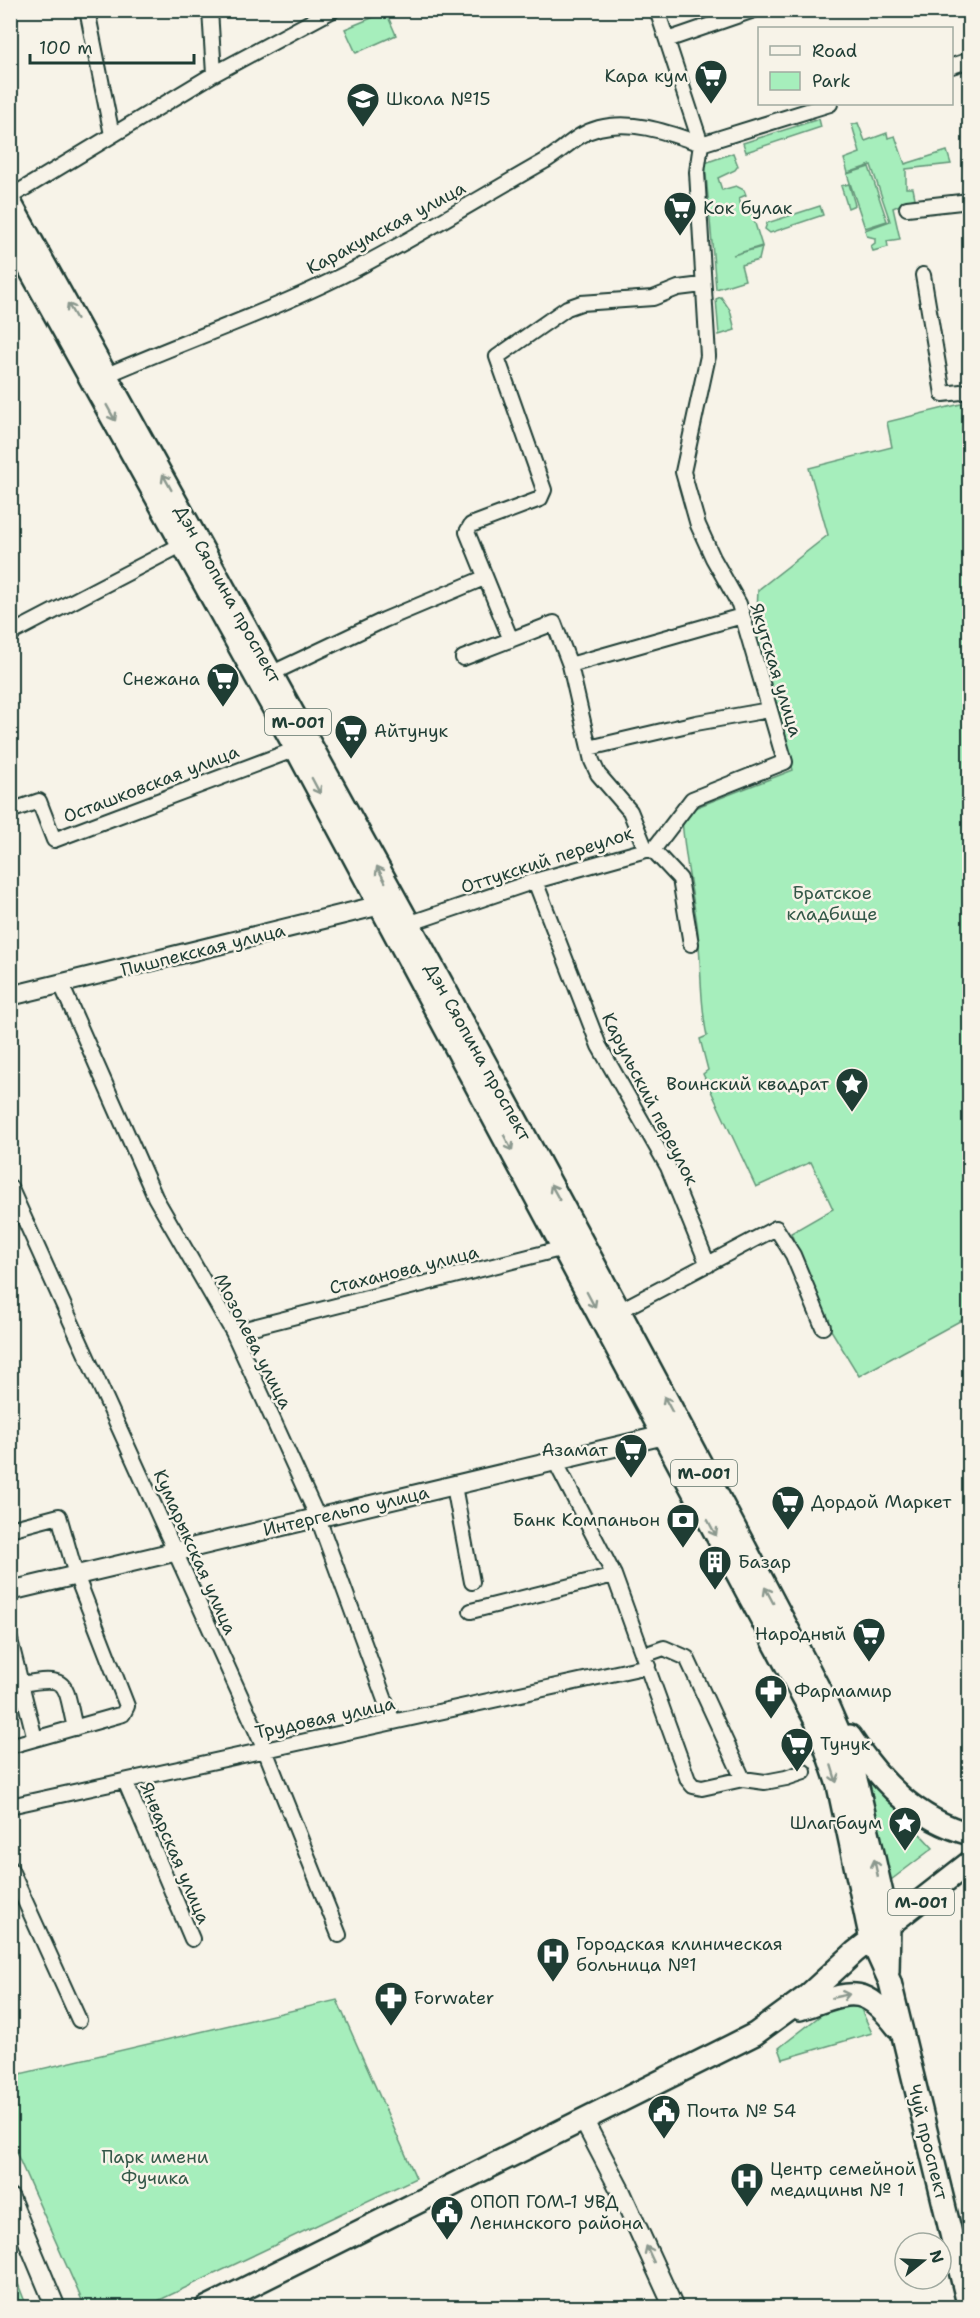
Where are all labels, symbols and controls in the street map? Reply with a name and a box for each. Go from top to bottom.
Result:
scale bar [30,27,194,65]
legend [758,27,953,105]
text: 100 m [39,36,93,60]
text: Road [812,39,857,63]
supermarket icon: Кара кум [693,58,729,105]
place label: Кара кум [604,64,688,88]
text: Park [812,69,851,93]
school or university icon: Школа №15 [345,81,381,128]
place label: Школа №15 [386,87,490,111]
street label: Каракумская улица [302,176,470,280]
supermarket icon: Кок булак [662,190,698,237]
place label: Кок булак [703,196,793,220]
one-way arrow [65,303,77,320]
one-way arrow [105,404,117,421]
one-way arrow [161,473,172,491]
street label: Дэн Сяопина проспект [169,501,287,688]
street label: Якутская улица [744,600,808,740]
supermarket icon: Снежана [205,661,241,708]
place label: Снежана [122,667,200,691]
road number: M-001 [265,709,331,735]
supermarket icon: Айтунук [333,713,369,760]
place label: Айтунук [374,719,448,743]
street label: Осташковская улица [60,739,242,829]
one-way arrow [311,777,322,795]
street label: Оттукский переулок [458,821,637,899]
one-way arrow [375,866,387,883]
park label: Братское кладбище [786,881,878,926]
street label: Пишпекская улица [118,918,288,982]
street label: Дэн Сяопина проспект [419,959,537,1146]
street label: Карульский переулок [596,1009,704,1190]
place icon: Воинский квадрат [834,1066,870,1113]
place label: Воинский квадрат [666,1072,830,1096]
one-way arrow [502,1134,514,1151]
one-way arrow [549,1184,560,1202]
street label: Стаханова улица [327,1240,481,1300]
street label: Мозолева улица [208,1269,298,1413]
one-way arrow [585,1291,597,1308]
one-way arrow [662,1396,674,1413]
supermarket icon: Азамат [613,1432,649,1479]
place label: Азамат [541,1438,609,1462]
road number: M-001 [671,1460,737,1486]
street label: Кумарыкская улица [148,1466,242,1638]
street label: Интергельпо улица [261,1480,431,1542]
supermarket icon: Дордой Маркет [770,1484,806,1531]
place label: Дордой Маркет [811,1490,952,1514]
bank icon: Банк Компаньон [665,1502,701,1549]
place label: Банк Компаньон [512,1508,660,1532]
one-way arrow [707,1518,718,1536]
building icon: Базар [697,1544,733,1591]
place label: Базар [738,1550,791,1574]
one-way arrow [763,1586,774,1604]
supermarket icon: Народный [851,1616,887,1663]
place label: Народный [755,1622,846,1646]
pharmacy icon: Фармамир [753,1673,789,1720]
place label: Фармамир [794,1679,892,1703]
street label: Трудовая улица [253,1691,397,1745]
supermarket icon: Тунук [779,1726,815,1773]
place label: Тунук [820,1732,871,1756]
one-way arrow [829,1764,840,1783]
street label: Январская улица [134,1778,216,1928]
place icon: Шлагбаум [887,1805,923,1852]
place label: Шлагбаум [790,1811,882,1835]
one-way arrow [869,1859,881,1878]
road number: М-001 [888,1889,954,1915]
place label: Городская клиническая больница №1 [576,1932,783,1977]
hospital icon: Городская клиническая больница №1 [535,1936,571,1983]
pharmacy icon: Forwater [373,1980,409,2027]
place label: Forwater [414,1986,494,2010]
one-way arrow [831,1990,850,2002]
street label: Чуй проспект [902,2082,954,2203]
public building icon: Почта № 54 [646,2093,682,2140]
place label: Почта № 54 [687,2099,796,2123]
park label: Парк имени Фучика [101,2145,209,2190]
place label: Центр семейной медицины № 1 [770,2157,917,2202]
hospital icon: Центр семейной медицины № 1 [729,2161,765,2208]
place label: ОПОП ГОМ-1 УВД Ленинского района [470,2190,643,2235]
public building icon: ОПОП ГОМ-1 УВД Ленинского района [429,2194,465,2241]
north arrow [893,2231,953,2291]
one-way arrow [643,2246,655,2264]
text: N [925,2247,949,2266]

